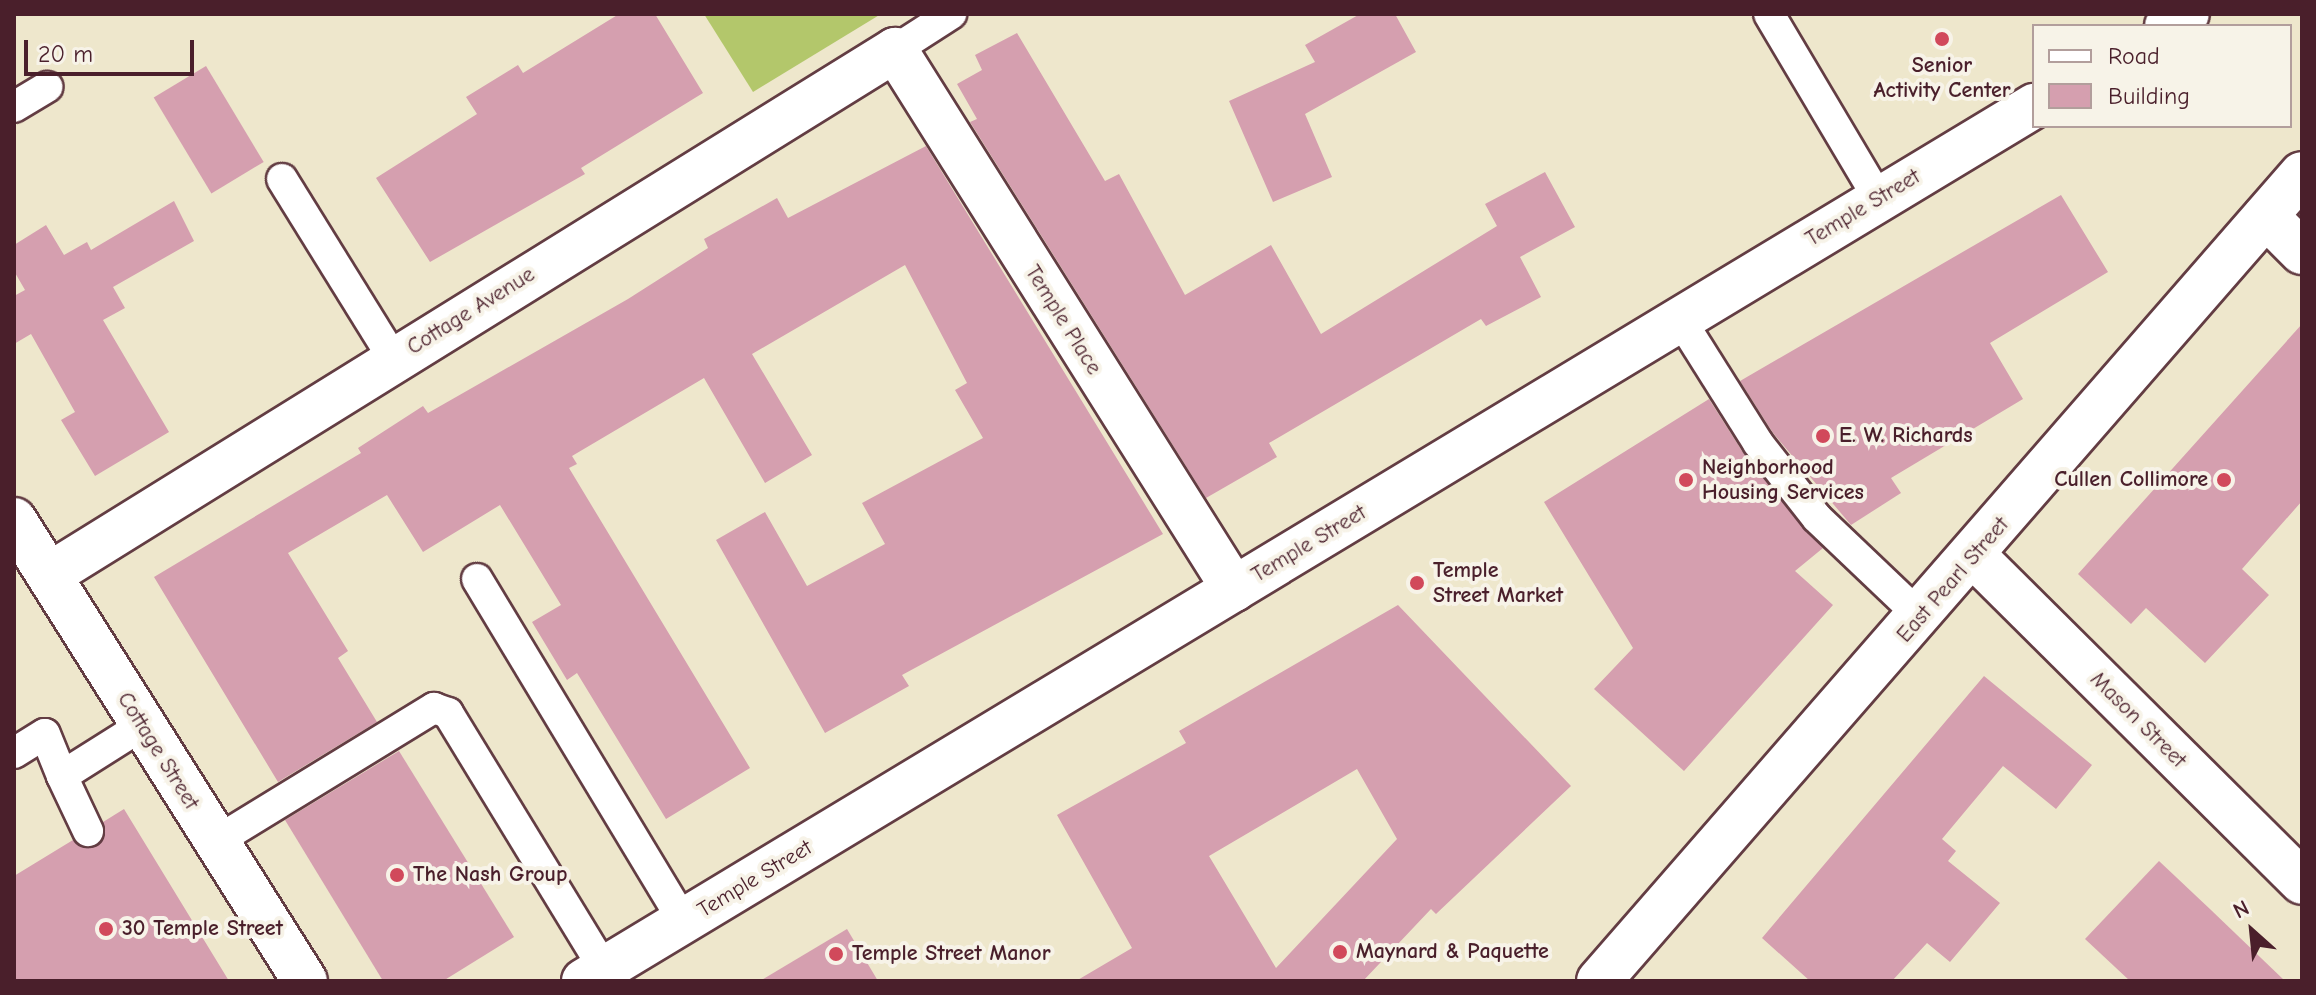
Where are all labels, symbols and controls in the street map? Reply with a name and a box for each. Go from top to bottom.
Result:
scale bar [28,24,198,74]
legend [2032,24,2292,128]
marker: Senior Activity Center [1933,30,1951,48]
text: 20 m [38,40,93,68]
text: Road [2108,42,2160,70]
place label: Senior Activity Center [1873,52,2011,104]
text: Building [2108,82,2190,110]
street label: Temple Street [1801,163,1925,253]
street label: Temple Place [1019,260,1107,380]
street label: Cottage Avenue [402,261,540,361]
place label: E. W. Richards [1839,423,1973,449]
marker: E. W. Richards [1814,427,1832,445]
place label: Neighborhood Housing Services [1702,454,1864,506]
place label: Cullen Collimore [2054,467,2208,493]
marker: Neighborhood Housing Services [1677,471,1695,489]
marker: Cullen Collimore [2215,471,2233,489]
street label: Temple Street [1247,499,1371,589]
street label: East Pearl Street [1891,512,2015,648]
place label: Temple Street Market [1433,557,1563,608]
marker: Temple Street Market [1408,574,1426,592]
street label: Mason Street [2084,666,2192,774]
street label: Cottage Street [111,687,205,815]
street label: Temple Street [693,834,817,924]
place label: The Nash Group [413,862,567,888]
marker: The Nash Group [388,866,406,884]
north arrow [2212,891,2292,971]
text: N [2229,895,2253,924]
place label: 30 Temple Street [122,916,283,942]
marker: 30 Temple Street [97,920,115,938]
place label: Maynard & Paquette [1356,939,1549,965]
place label: Temple Street Manor [852,941,1051,967]
marker: Maynard & Paquette [1331,943,1349,961]
marker: Temple Street Manor [827,945,845,963]

